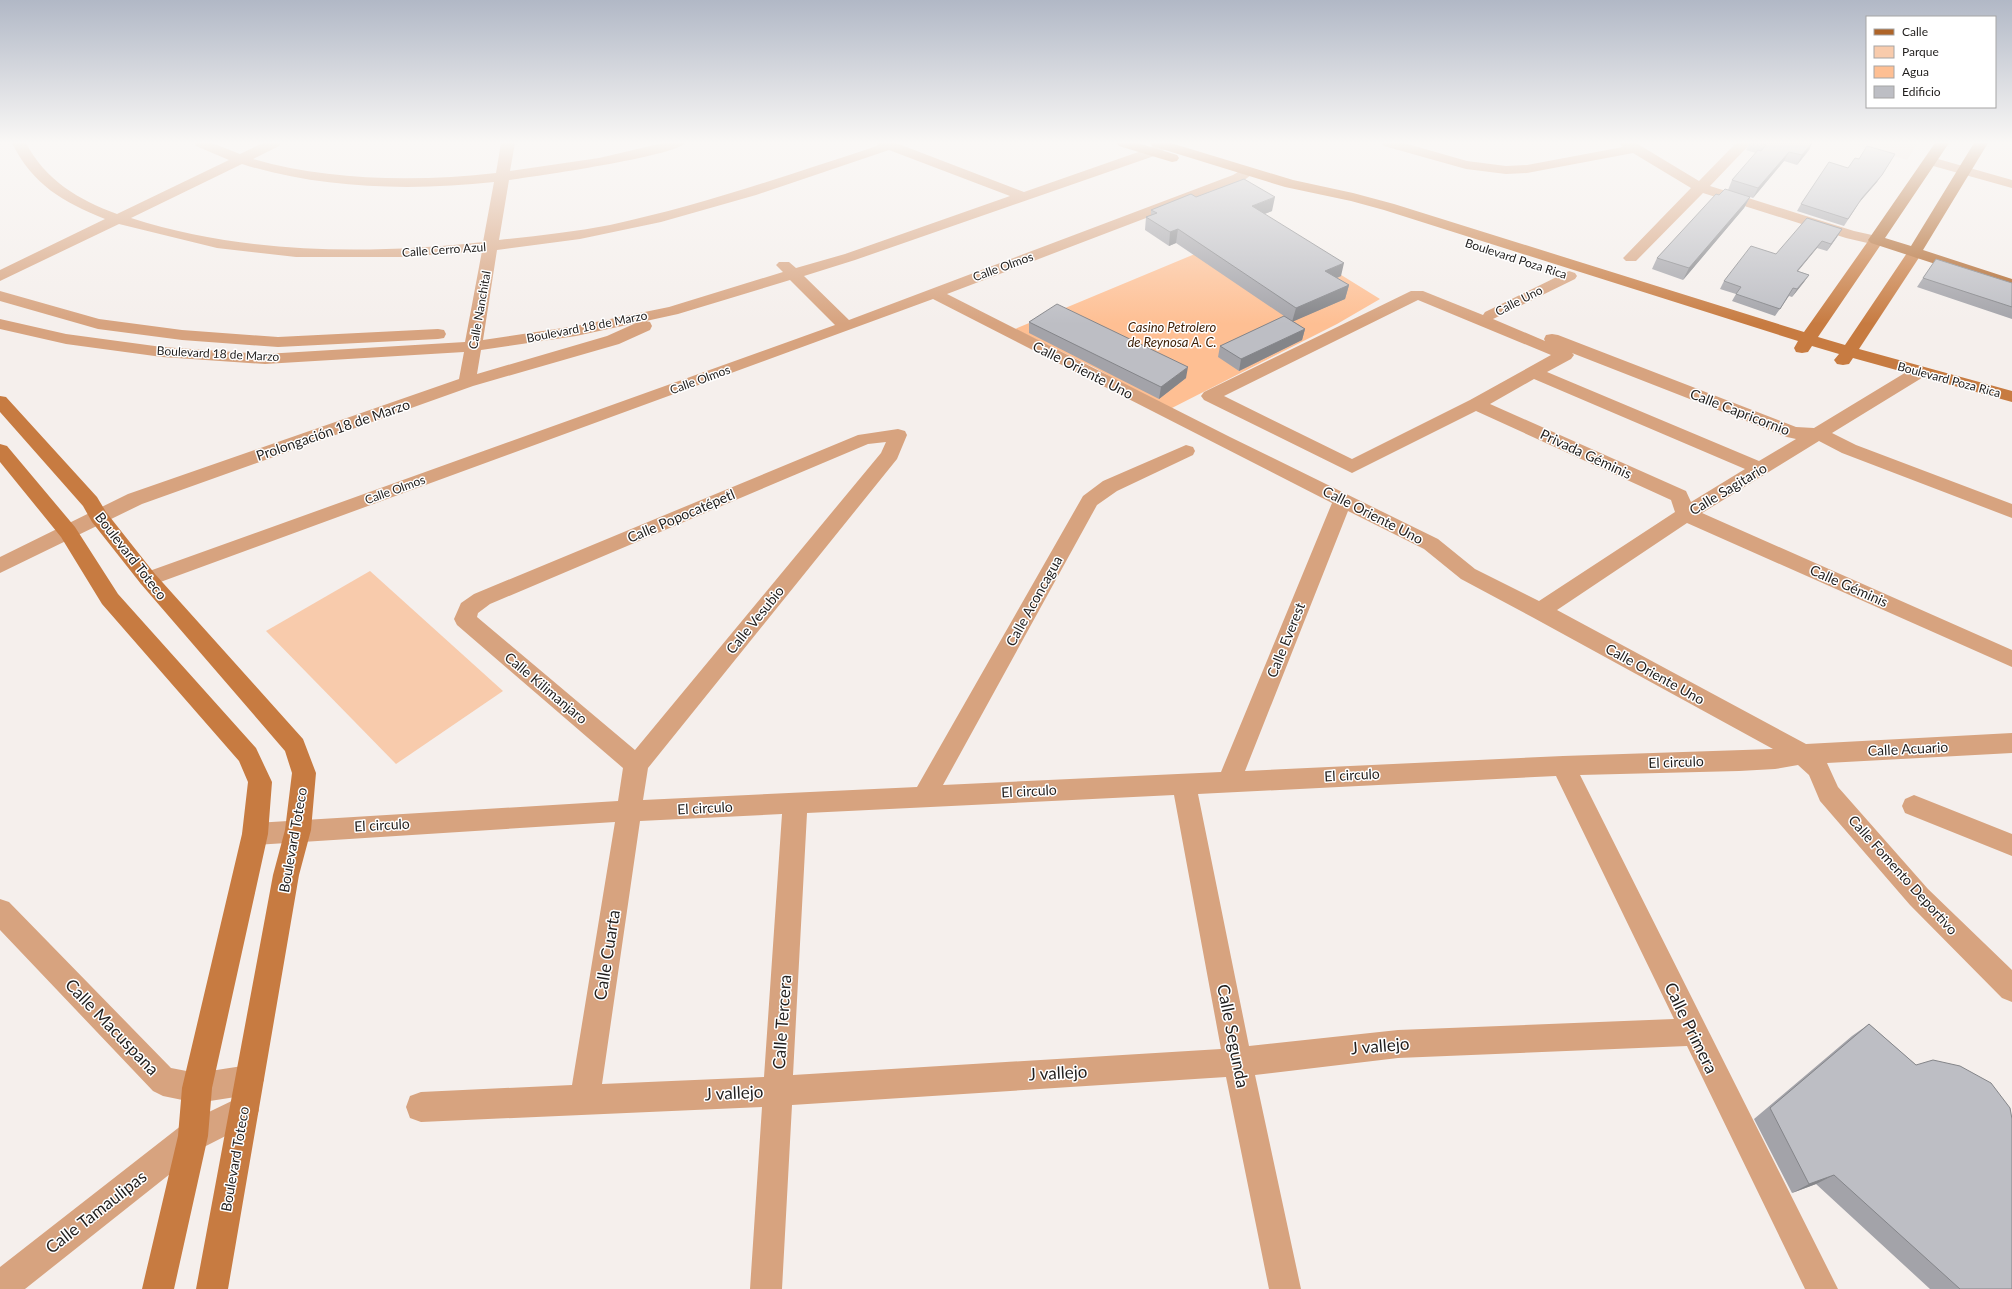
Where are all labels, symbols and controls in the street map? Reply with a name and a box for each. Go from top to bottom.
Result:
legend [1866,16,1996,108]
text: Calle [1902,24,1928,39]
text: Parque [1902,44,1939,59]
text: Agua [1902,64,1929,79]
text: Edificio [1902,84,1941,99]
street label: Boulevard Poza Rica [1463,235,1569,282]
street label: Calle Cerro Azul [401,239,487,260]
street label: Calle Olmos [971,249,1035,284]
street label: Calle Nanchital [465,270,494,350]
street label: Calle Uno [1493,282,1545,319]
street label: Boulevard 18 de Marzo [525,307,649,346]
water label: Casino Petrolero de Reynosa A. C. [1127,319,1217,350]
street label: Calle Oriente Uno [1030,337,1136,402]
street label: Boulevard 18 de Marzo [156,343,280,364]
street label: Boulevard Poza Rica [1896,359,2002,401]
street label: Calle Olmos [668,362,732,397]
street label: Calle Capricornio [1688,385,1792,438]
street label: Prolongación 18 de Marzo [254,395,412,464]
street label: Privada Géminis [1538,425,1635,482]
street label: Calle Sagitario [1686,459,1770,518]
street label: Calle Olmos [363,472,427,507]
street label: Calle Oriente Uno [1320,482,1426,547]
street label: Calle Popocatépetl [625,485,737,546]
street label: Boulevard Toteco [92,509,171,603]
street label: Calle Aconcagua [1002,553,1065,649]
street label: Calle Géminis [1808,561,1891,610]
street label: Calle Vesubio [722,582,787,657]
street label: Calle Everest [1263,600,1308,680]
street label: Calle Oriente Uno [1603,639,1708,708]
street label: Calle Kilimanjaro [502,648,591,727]
street label: Calle Acuario [1867,738,1949,759]
street label: El circulo [1648,752,1704,771]
street label: El circulo [1324,765,1380,784]
street label: El circulo [1001,781,1057,800]
street label: Boulevard Toteco [275,786,310,894]
street label: El circulo [677,798,733,817]
street label: Calle Fomento Deportivo [1845,812,1961,938]
street label: El circulo [354,815,410,834]
street label: Calle Cuarta [589,908,624,1002]
street label: Calle Macuspana [61,974,164,1079]
street label: Calle Tercera [768,974,795,1070]
street label: Calle Primera [1660,979,1723,1077]
street label: Calle Segunda [1213,982,1254,1089]
street label: J vallejo [1350,1032,1410,1059]
street label: J vallejo [1028,1060,1088,1085]
street label: J vallejo [704,1080,764,1105]
street label: Boulevard Toteco [217,1105,252,1213]
street label: Calle Tamaulipas [41,1166,150,1258]

